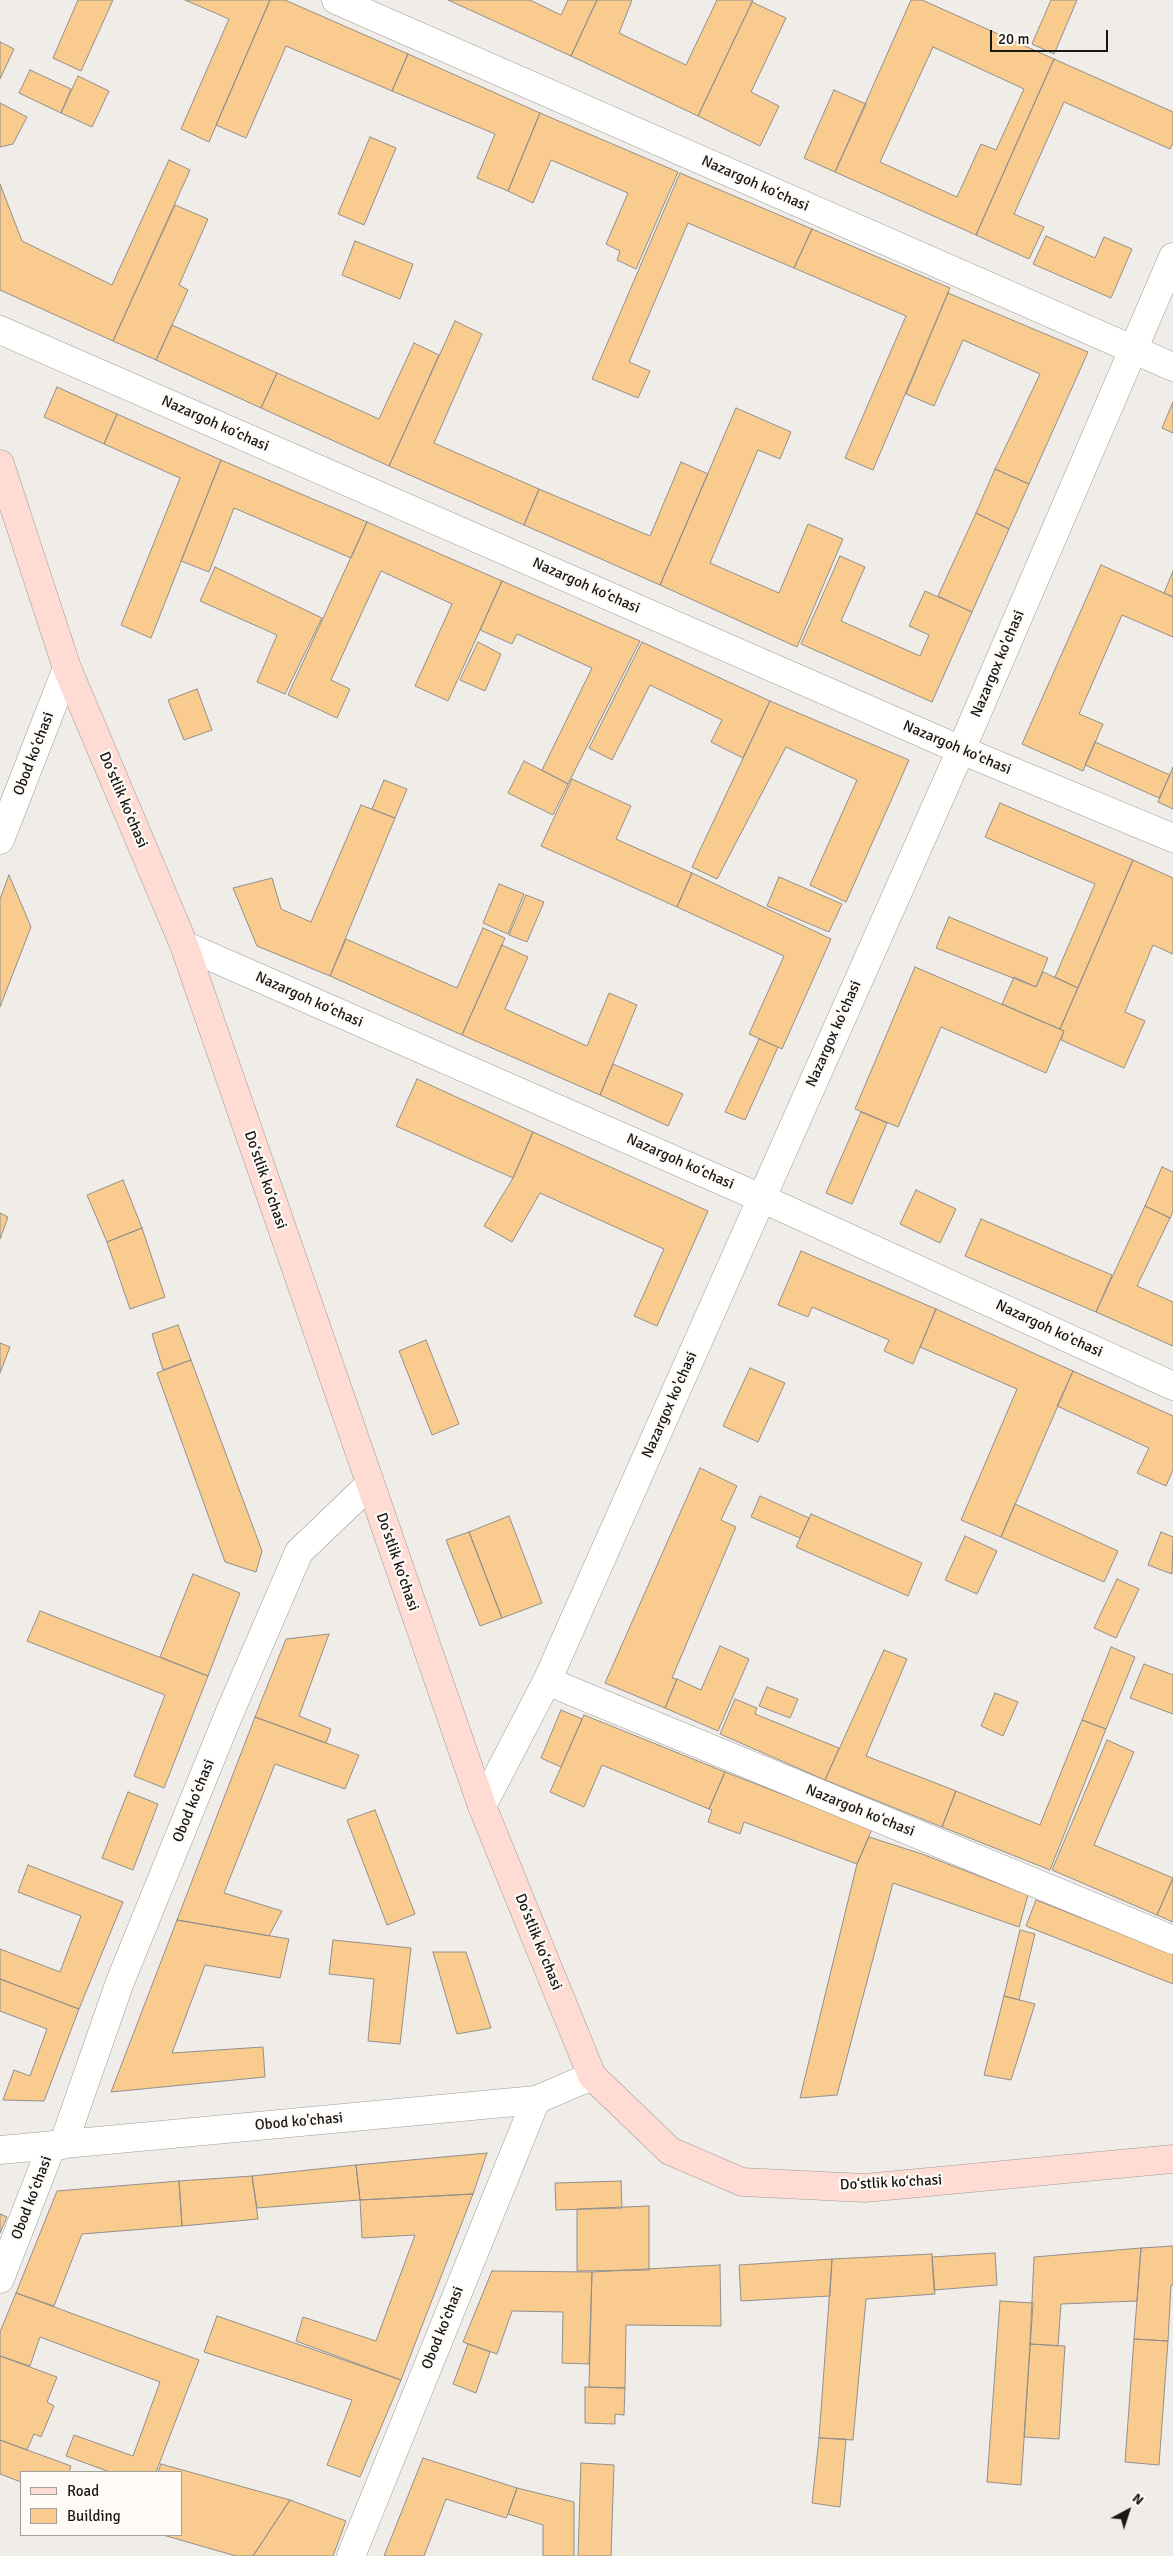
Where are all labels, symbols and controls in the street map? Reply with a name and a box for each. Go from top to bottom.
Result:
scale bar [993,20,1110,52]
text: 20 m [998,30,1029,48]
street label: Nazargoh koʻchasi [698,152,812,216]
street label: Nazargoh koʻchasi [158,392,272,456]
street label: Nazargoh koʻchasi [529,554,643,618]
street label: Nazargox ko'chasi [967,608,1029,720]
street label: Obod koʻchasi [10,710,58,798]
street label: Nazargoh koʻchasi [900,717,1014,779]
street label: Doʻstlik koʻchasi [95,749,151,851]
street label: Nazargoh koʻchasi [252,968,366,1032]
street label: Nazargox ko'chasi [802,978,866,1090]
street label: Doʻstlik koʻchasi [240,1129,290,1231]
street label: Nazargoh koʻchasi [623,1130,737,1194]
street label: Nazargoh koʻchasi [993,1296,1105,1362]
street label: Nazargox ko'chasi [638,1349,702,1461]
street label: Doʻstlik koʻchasi [372,1511,422,1613]
street label: Obod koʻchasi [169,1757,219,1845]
street label: Nazargoh koʻchasi [803,1781,917,1841]
street label: Doʻstlik koʻchasi [510,1891,566,1993]
street label: Obod ko'chasi [254,2109,344,2135]
street label: Obod koʻchasi [8,2154,56,2242]
street label: Doʻstlik koʻchasi [839,2171,943,2195]
street label: Obod koʻchasi [418,2284,468,2372]
legend [20,2471,182,2536]
text: Road [67,2482,99,2500]
north arrow [1103,2486,1153,2536]
text: N [1129,2489,1147,2509]
text: Building [67,2507,121,2525]

